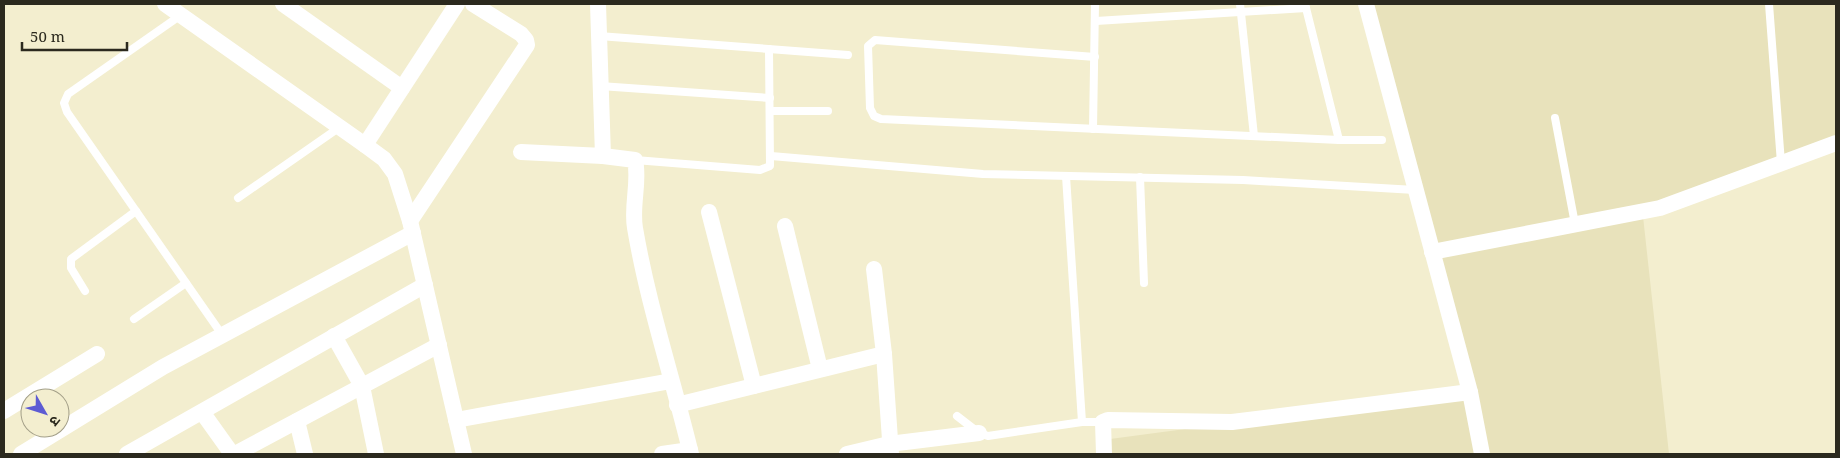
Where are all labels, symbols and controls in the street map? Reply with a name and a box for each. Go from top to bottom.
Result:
scale bar [22,20,128,52]
text: 50 m [30,26,65,46]
north arrow [20,388,70,438]
text: उ [45,412,65,431]

